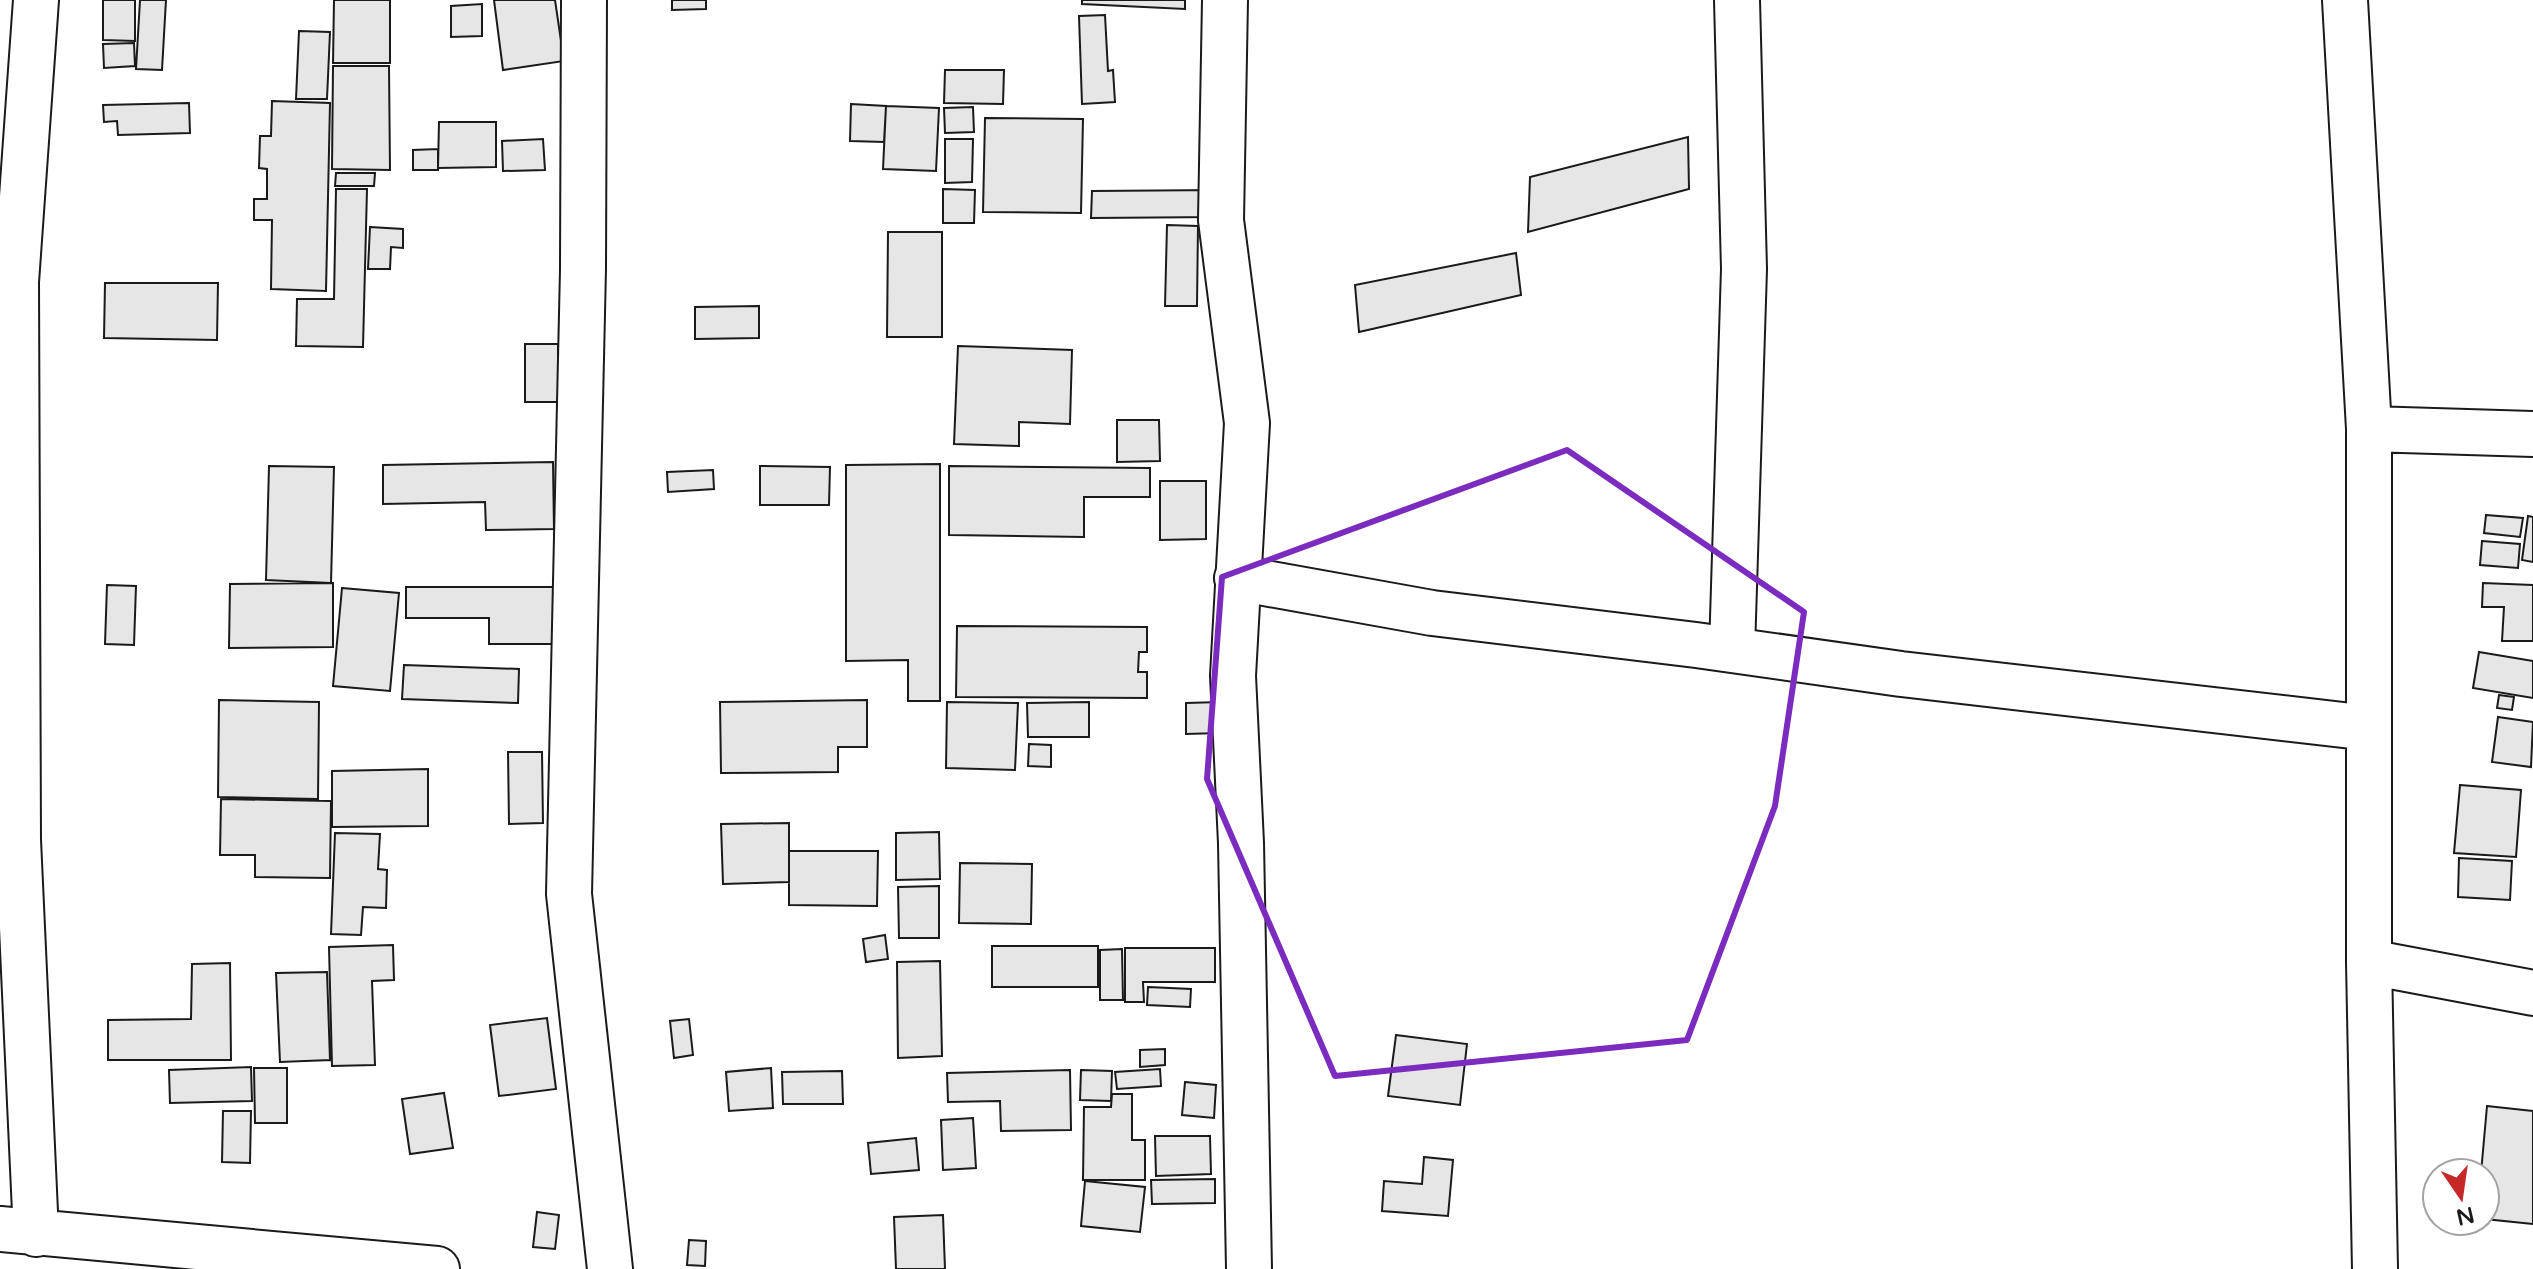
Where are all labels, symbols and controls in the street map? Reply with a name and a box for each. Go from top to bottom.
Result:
north arrow [2421,1157,2501,1237]
text: N [2454,1201,2477,1230]

